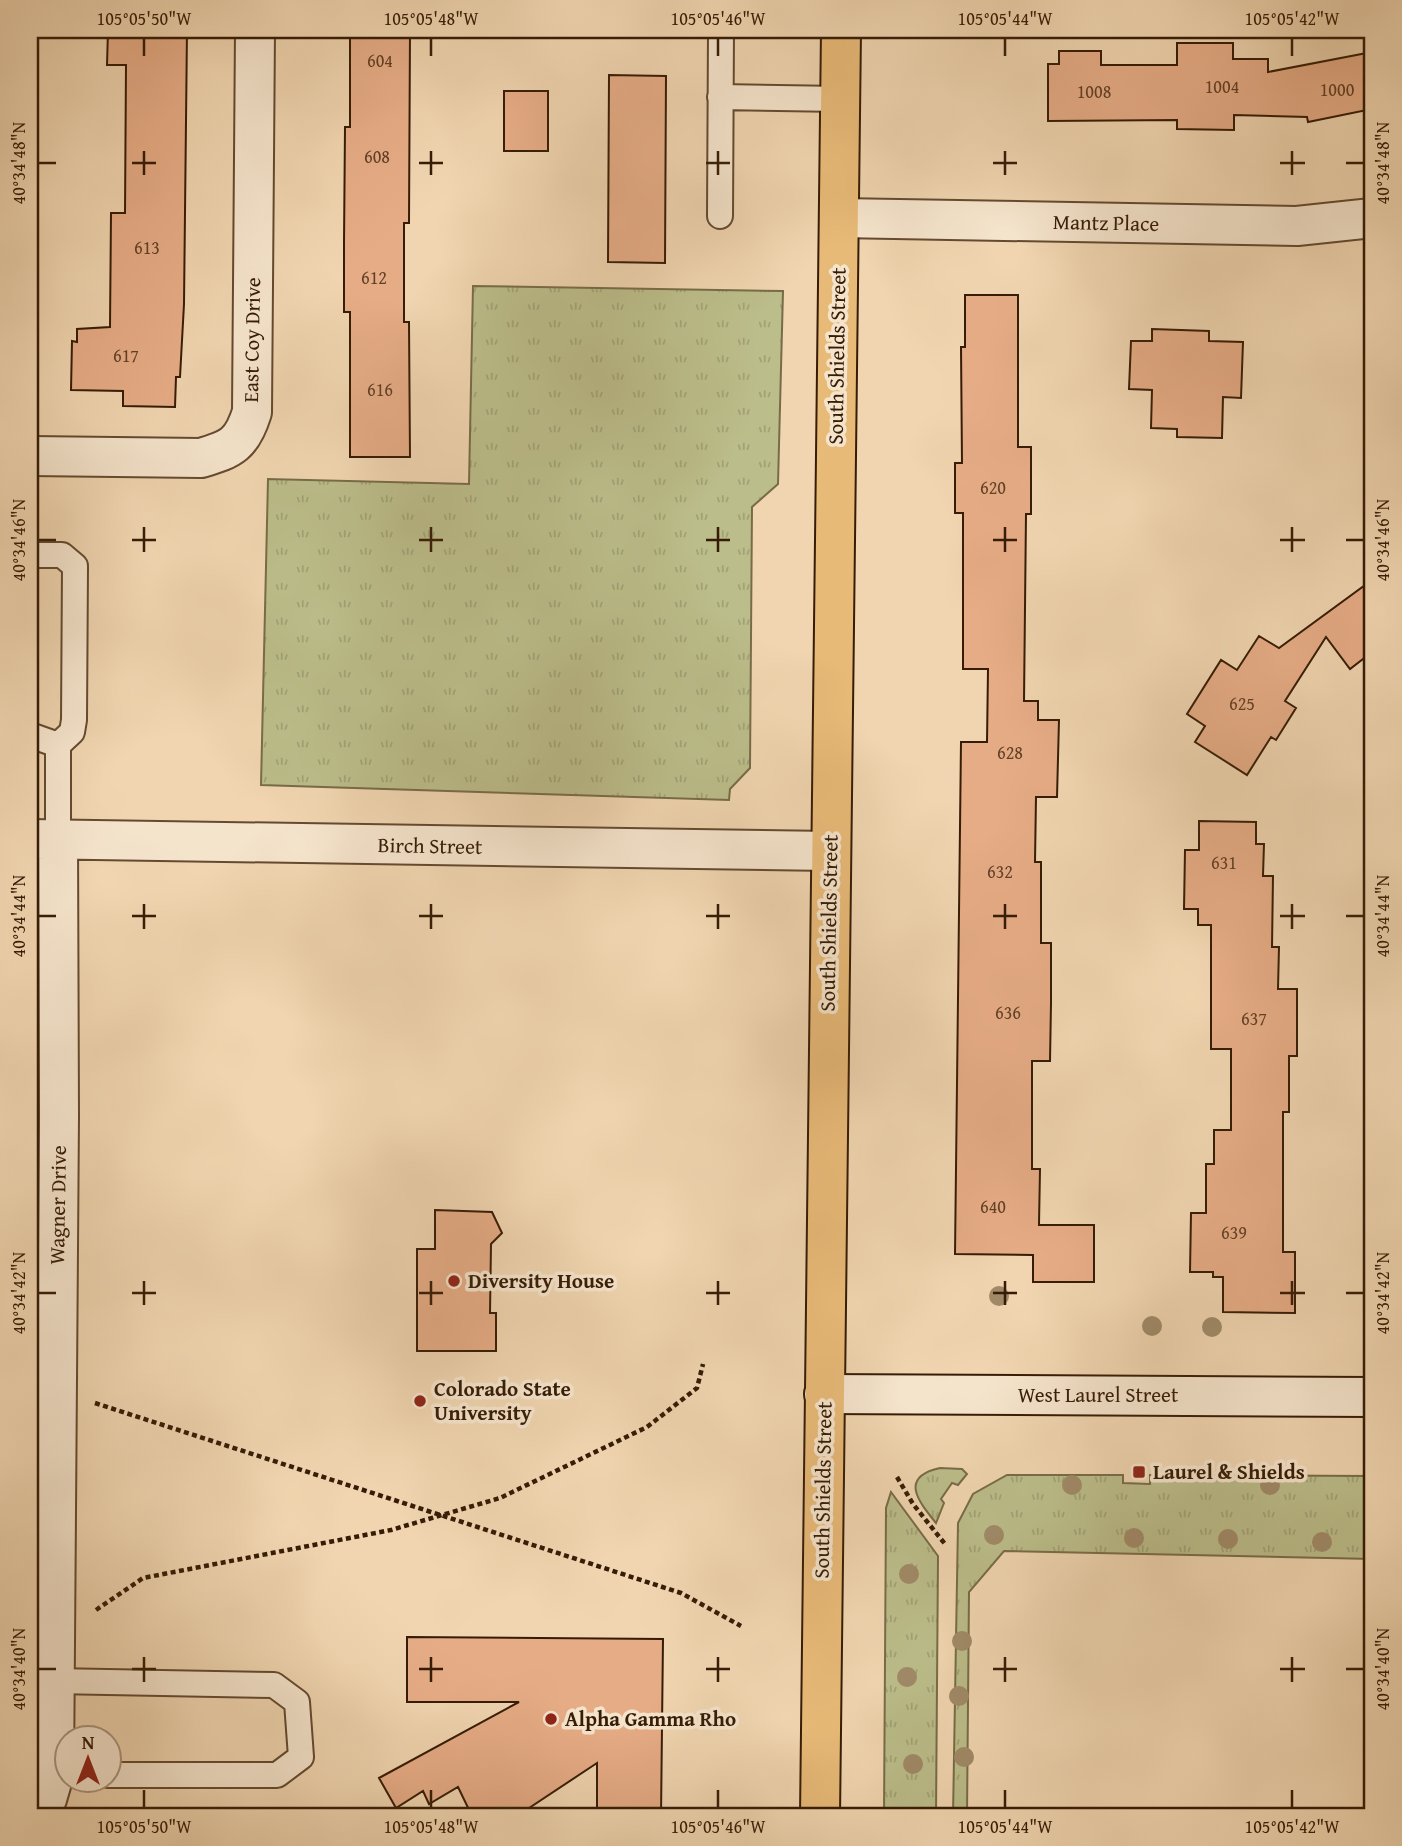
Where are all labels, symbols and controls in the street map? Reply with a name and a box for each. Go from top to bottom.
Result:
text: 105°05'50"W [97,5,192,32]
text: 105°05'48"W [384,5,479,32]
text: 105°05'46"W [671,5,766,32]
text: 105°05'44"W [958,5,1053,32]
text: 105°05'42"W [1245,5,1340,32]
house number: 604 [367,47,393,74]
house number: 1004 [1205,73,1239,100]
house number: 1000 [1320,76,1355,103]
house number: 1008 [1077,78,1111,105]
text: 40°34'48"N [5,121,32,204]
text: 40°34'48"N [1369,121,1396,204]
house number: 608 [364,143,390,170]
street label: Mantz Place [1053,206,1160,239]
house number: 613 [134,234,160,261]
house number: 612 [361,264,387,291]
street label: South Shields Street [819,267,854,445]
street label: East Coy Drive [235,277,268,403]
house number: 617 [113,342,139,369]
house number: 616 [367,376,393,403]
house number: 620 [980,474,1006,501]
text: 40°34'46"N [5,498,32,581]
text: 40°34'46"N [1369,498,1396,581]
house number: 625 [1229,690,1255,717]
house number: 628 [997,739,1023,766]
street label: Birch Street [377,829,483,862]
street label: South Shields Street [811,834,846,1012]
house number: 631 [1211,849,1237,876]
house number: 632 [987,858,1013,885]
text: 40°34'44"N [5,874,32,957]
text: 40°34'44"N [1369,874,1396,957]
house number: 636 [995,999,1021,1026]
house number: 637 [1241,1005,1267,1032]
street label: Wagner Drive [41,1145,74,1265]
house number: 640 [980,1193,1006,1220]
house number: 639 [1221,1219,1247,1246]
text: 40°34'42"N [5,1251,32,1334]
text: 40°34'42"N [1369,1251,1396,1334]
place label: Diversity House [468,1265,614,1296]
marker: Diversity House [446,1273,462,1289]
place label: Colorado State University [434,1373,571,1428]
street label: West Laurel Street [1018,1379,1179,1410]
marker: Colorado State University [412,1393,428,1409]
street label: South Shields Street [805,1401,840,1579]
place label: Laurel & Shields [1153,1456,1305,1487]
marker: Laurel & Shields [1131,1464,1147,1480]
text: 40°34'40"N [5,1627,32,1710]
text: 40°34'40"N [1369,1627,1396,1710]
place label: Alpha Gamma Rho [565,1703,736,1734]
marker: Alpha Gamma Rho [543,1711,559,1727]
north arrow [52,1724,122,1794]
text: N [82,1728,95,1756]
text: 105°05'50"W [97,1813,192,1840]
text: 105°05'48"W [384,1813,479,1840]
text: 105°05'46"W [671,1813,766,1840]
text: 105°05'44"W [958,1813,1053,1840]
text: 105°05'42"W [1245,1813,1340,1840]

